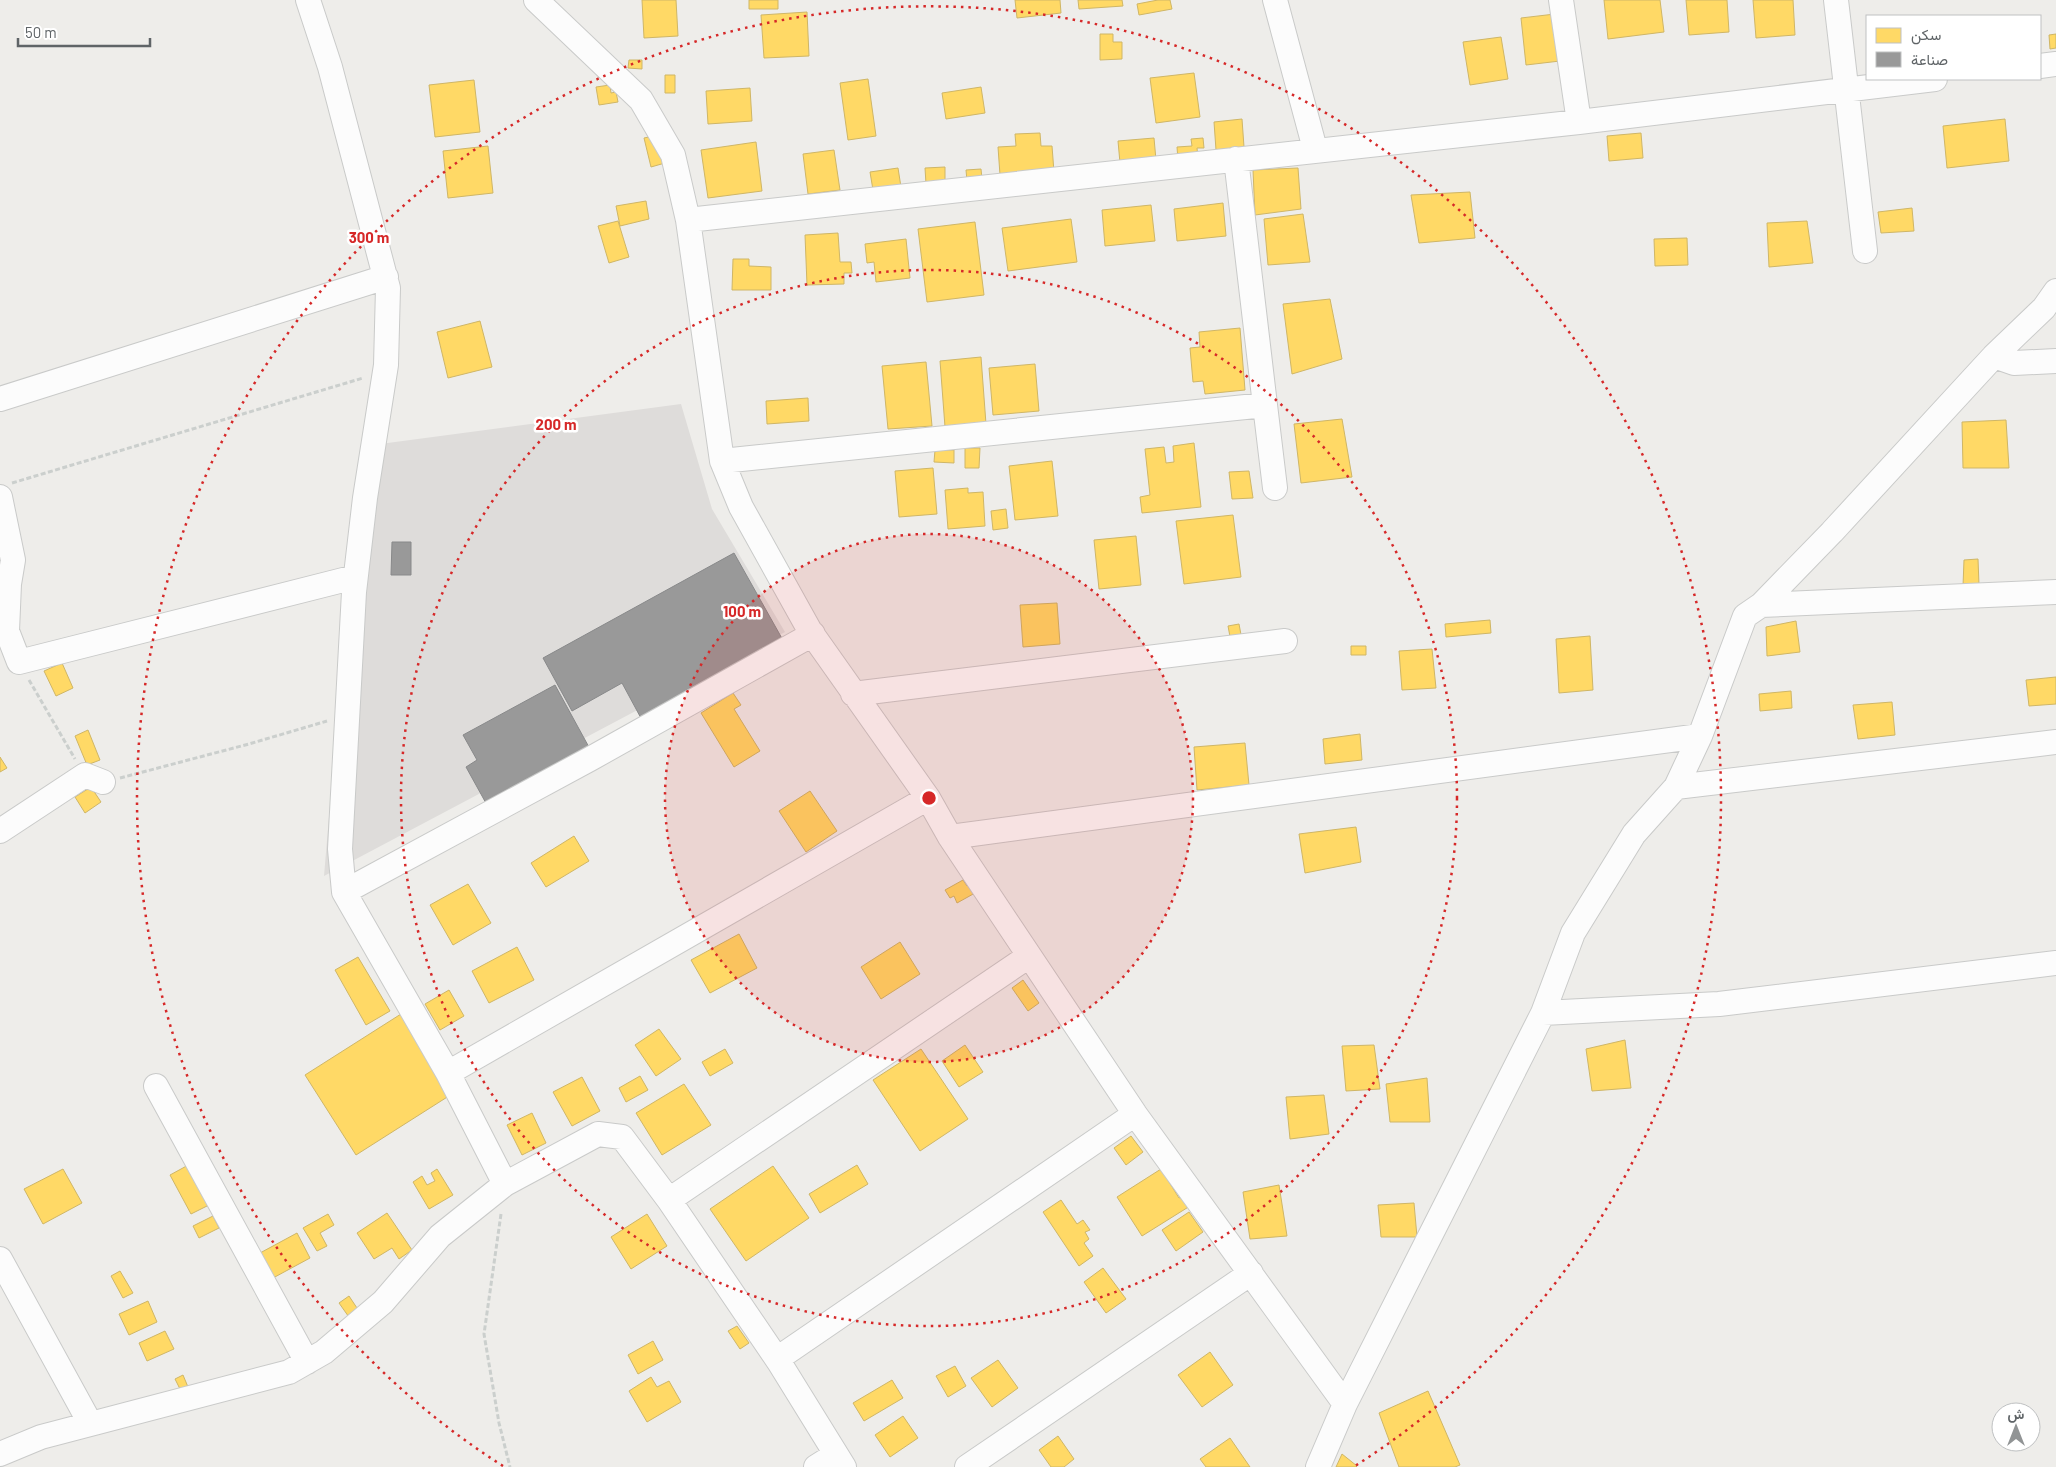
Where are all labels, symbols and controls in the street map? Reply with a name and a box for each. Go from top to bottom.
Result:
scale bar [18,15,150,47]
legend [1866,15,2041,80]
text: 50 m [25,23,57,41]
text: سكن [1911,25,1941,45]
text: صناعة [1911,50,1948,68]
text: 300 m [349,228,389,246]
text: 200 m [535,415,577,433]
text: 100 m [723,602,761,620]
centre of rings [920,789,938,807]
north arrow [1991,1402,2041,1452]
text: ش [2008,1405,2025,1423]

